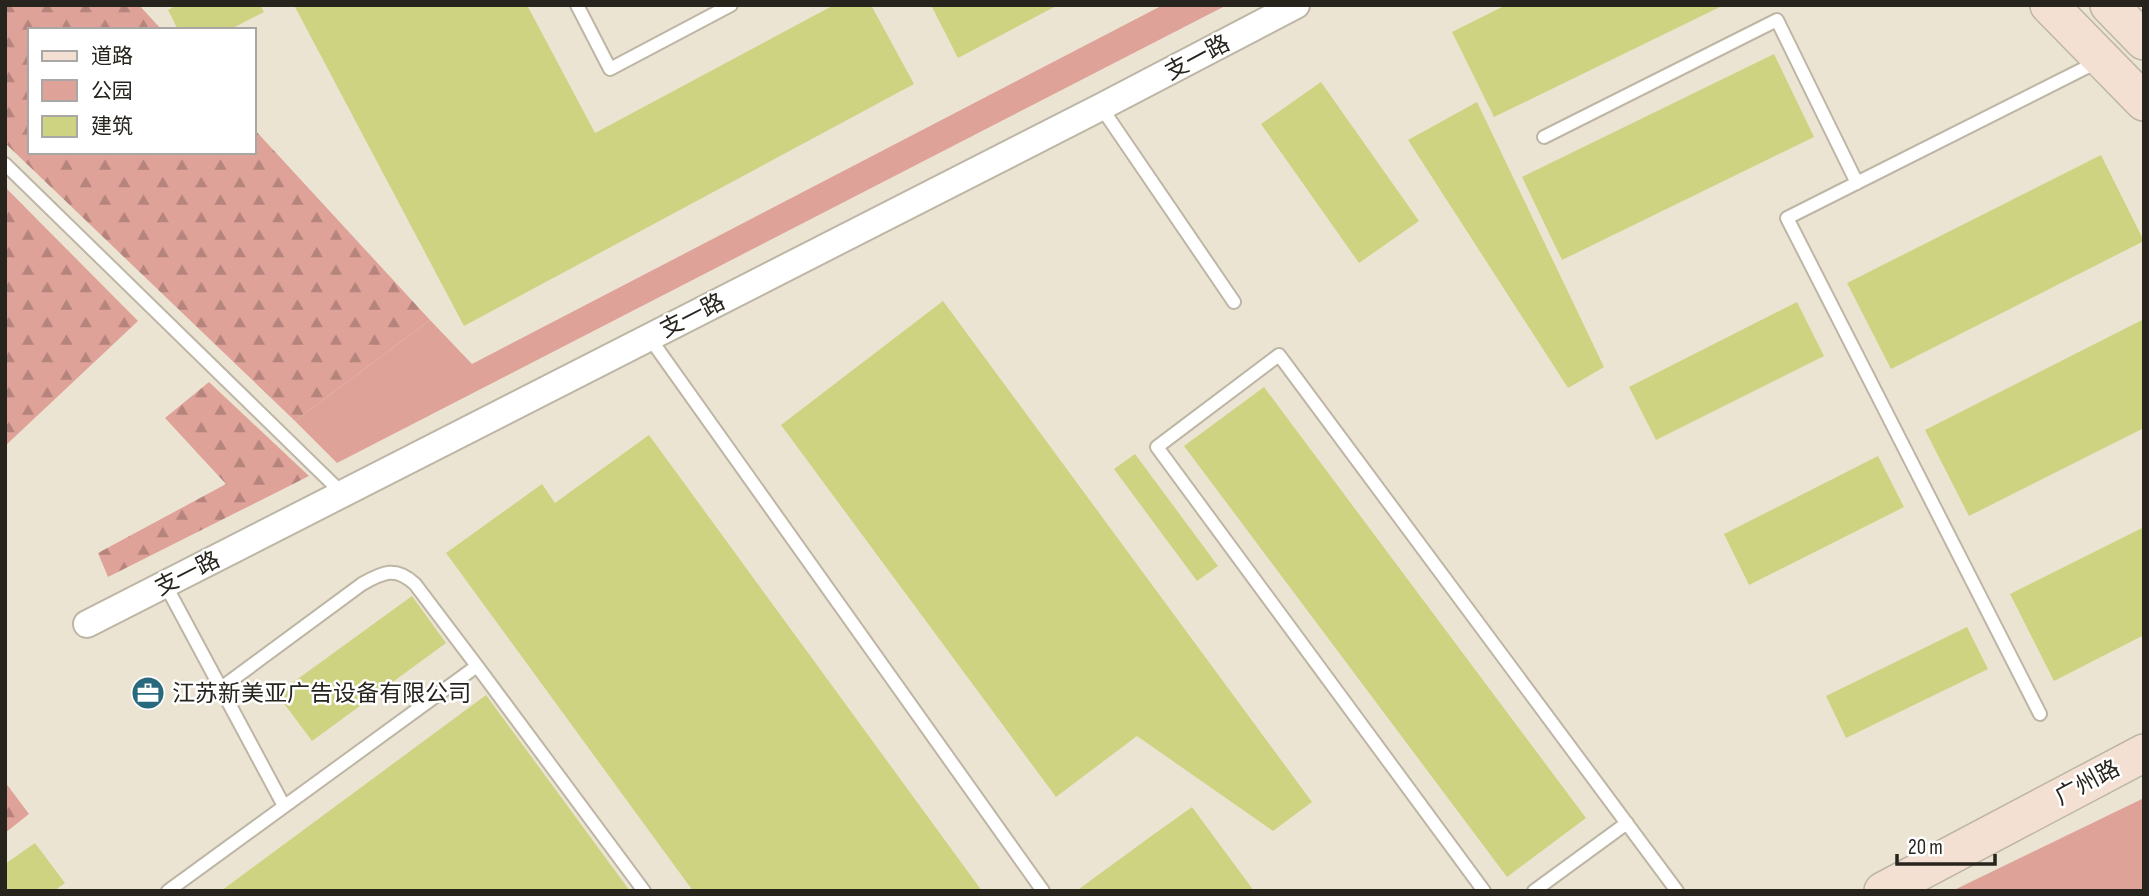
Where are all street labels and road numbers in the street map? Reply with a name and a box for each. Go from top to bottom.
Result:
street label: 支一路 [1160,29,1235,86]
street label: 支一路 [655,288,730,344]
street label: 支一路 [150,546,225,602]
street label: 广州路 [2050,754,2125,811]

